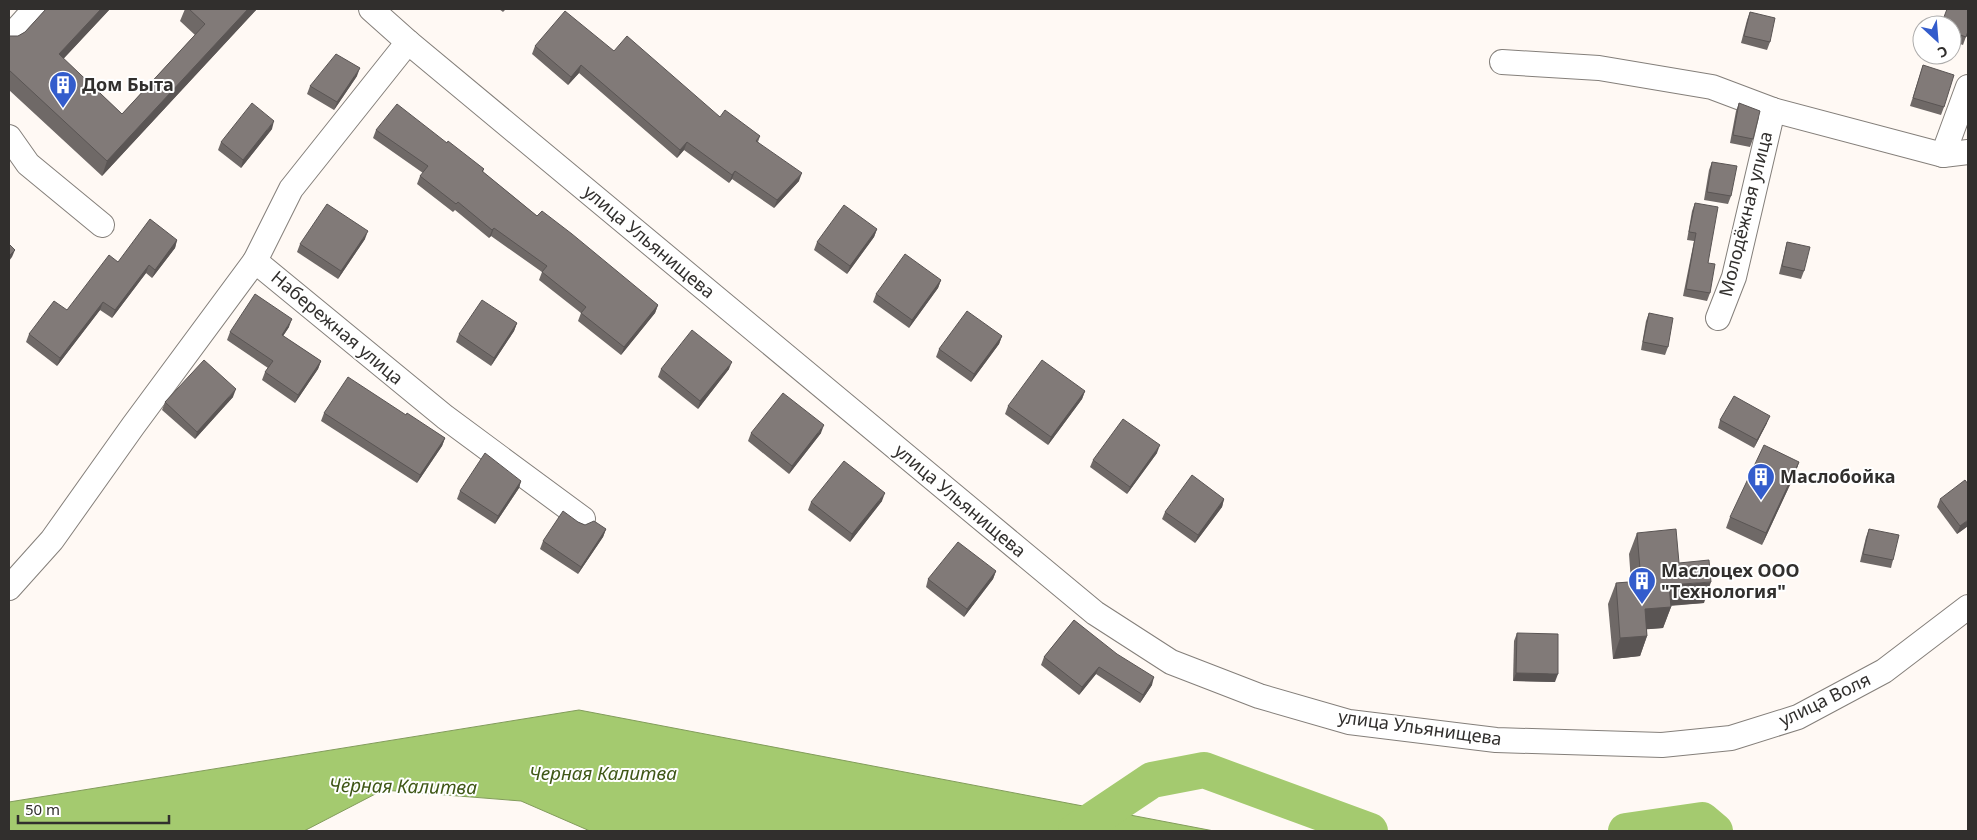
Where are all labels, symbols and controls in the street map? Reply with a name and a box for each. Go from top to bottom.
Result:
north arrow [1912,15,1962,65]
text: С [1935,42,1951,63]
building icon: Дом Быта [48,70,78,109]
place label: Дом Быта [82,72,174,96]
street label: Молодёжная улица [1713,129,1777,299]
street label: улица Ульянищева [579,179,720,303]
street label: Набережная улица [267,265,409,390]
street label: улица Ульянищева [890,438,1031,562]
building icon: Маслобойка [1746,462,1776,501]
place label: Маслобойка [1780,464,1896,488]
place label: Маслоцех ООО "Технология" [1661,558,1799,603]
building icon: Маслоцех ООО "Технология" [1627,566,1657,605]
street label: улица Воля [1775,667,1874,732]
street label: улица Ульянищева [1337,704,1503,750]
water label: Черная Калитва [529,760,677,786]
water label: Чёрная Калитва [329,772,478,800]
scale bar [18,792,169,824]
text: 50 m [25,799,60,819]

